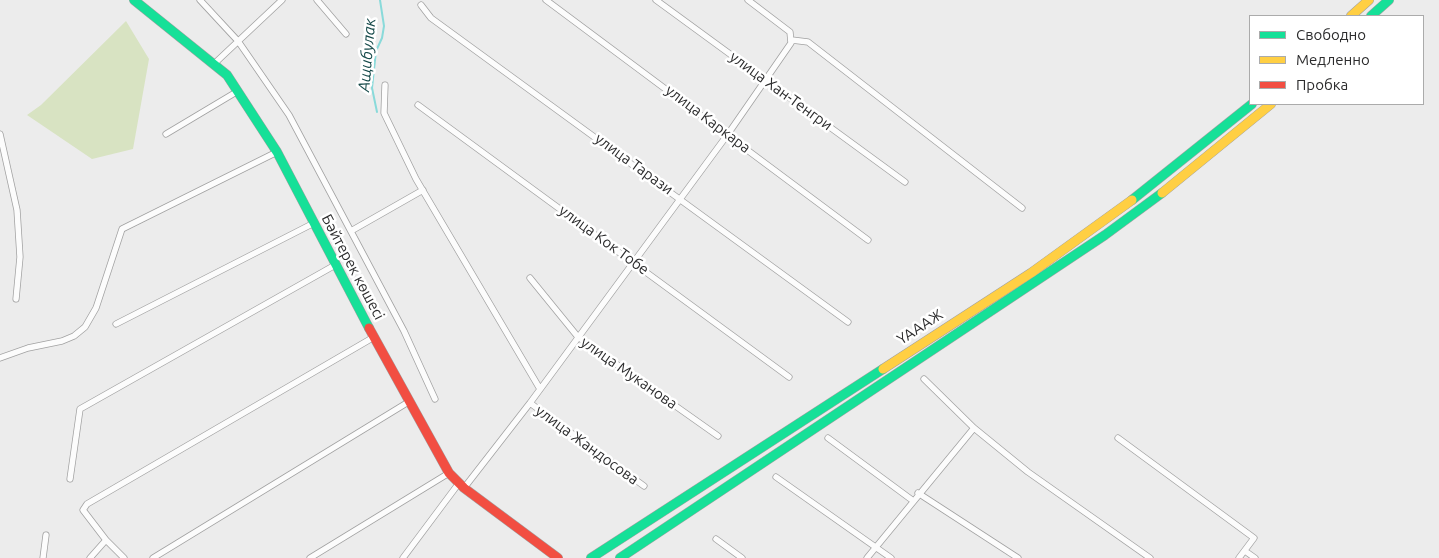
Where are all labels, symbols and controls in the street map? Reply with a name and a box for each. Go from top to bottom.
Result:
legend [1249,15,1424,105]
water label: Ащибулак [354,17,380,93]
text: Свободно [1296,26,1366,43]
street label: улица Хан-Тенгри [726,48,836,134]
text: Медленно [1296,51,1370,68]
text: Пробка [1296,76,1348,93]
street label: улица Каркара [662,81,754,157]
street label: улица Тарази [591,130,677,198]
street label: улица Кок Тобе [555,201,653,279]
street label: Бәйтерек көшесі [318,211,388,323]
street label: ҮАААЖ [894,306,946,348]
street label: улица Муканова [577,333,681,413]
street label: улица Жандосова [532,402,642,488]

